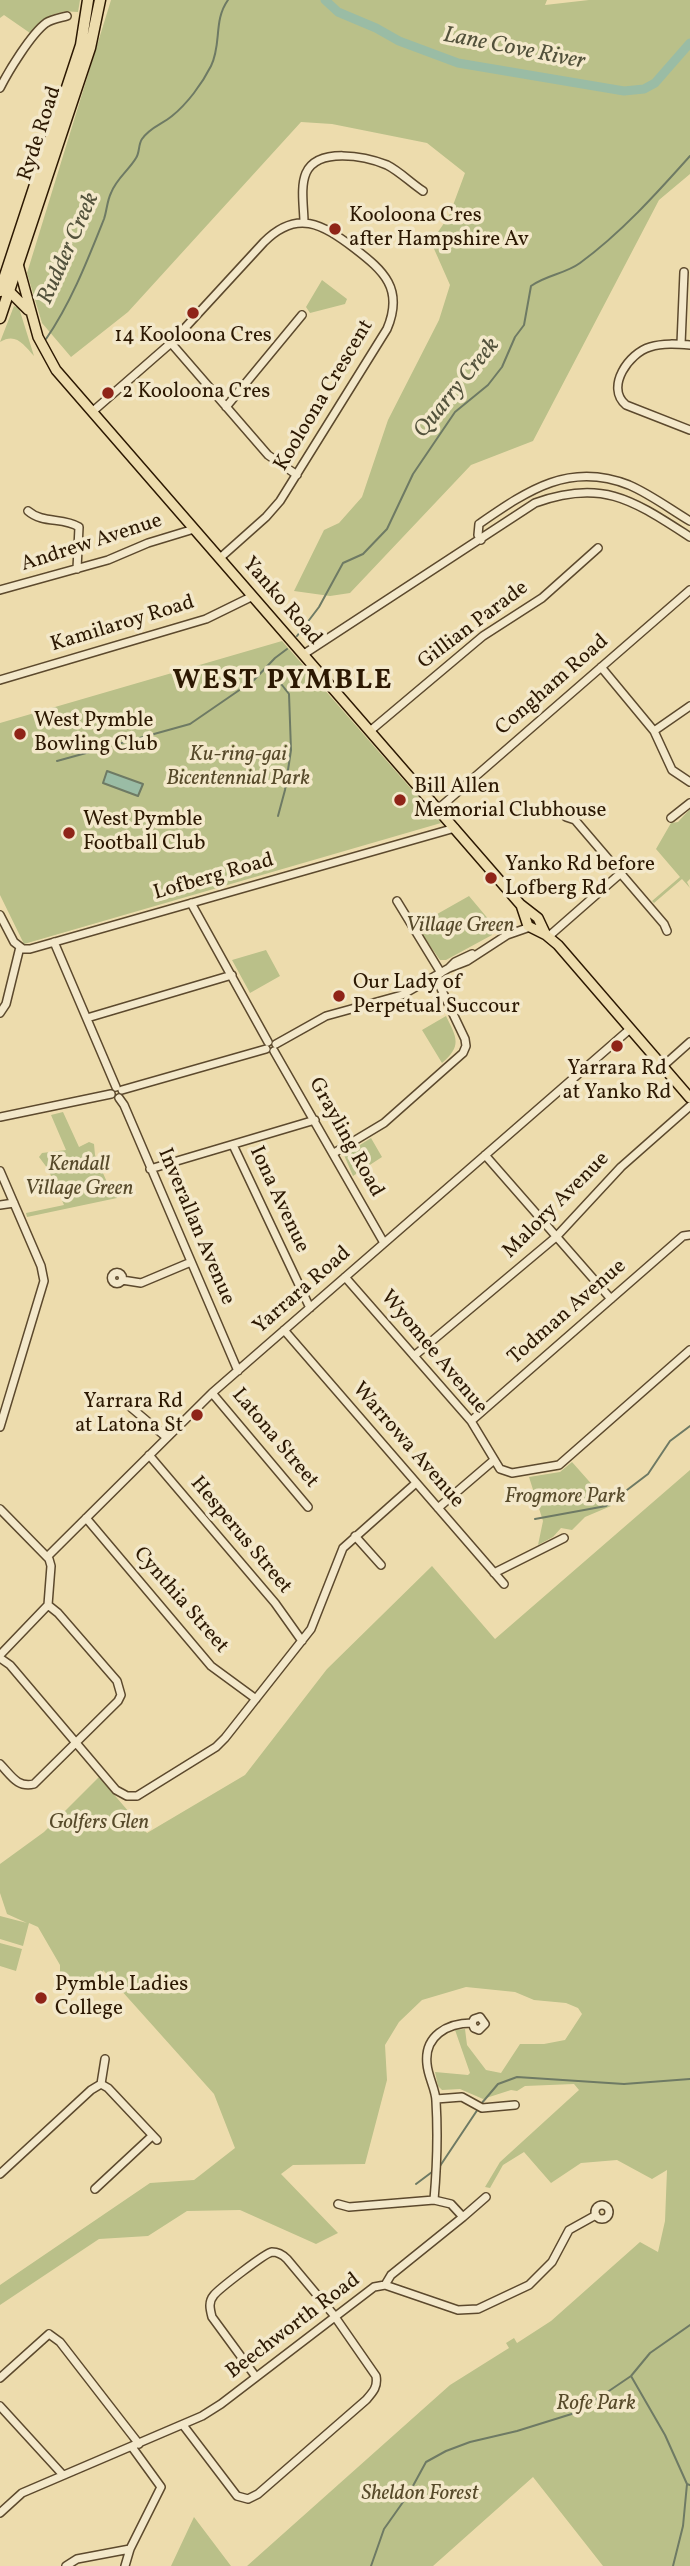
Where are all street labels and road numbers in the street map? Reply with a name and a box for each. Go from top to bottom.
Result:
street label: Ryde Road [14,83,68,185]
street label: Kooloona Crescent [270,316,380,476]
street label: Andrew Avenue [18,509,166,579]
street label: Yanko Road [236,553,326,651]
street label: Gillian Parade [414,576,534,676]
street label: Kamilaroy Road [48,591,198,659]
street label: Congham Road [491,630,615,742]
street label: Lofberg Road [151,849,277,907]
street label: Grayling Road [302,1074,388,1202]
street label: Iona Avenue [242,1143,314,1257]
street label: Inverallan Avenue [151,1145,239,1309]
street label: Malory Avenue [498,1147,616,1265]
street label: Yarrara Road [249,1242,357,1340]
street label: Todman Avenue [504,1255,632,1371]
street label: Wyomee Avenue [374,1286,492,1420]
street label: Warrowa Avenue [346,1378,468,1514]
street label: Latona Street [225,1384,323,1494]
street label: Hesperus Street [184,1472,296,1600]
street label: Cynthia Street [127,1543,233,1659]
street label: Beechworth Road [222,2268,366,2386]

